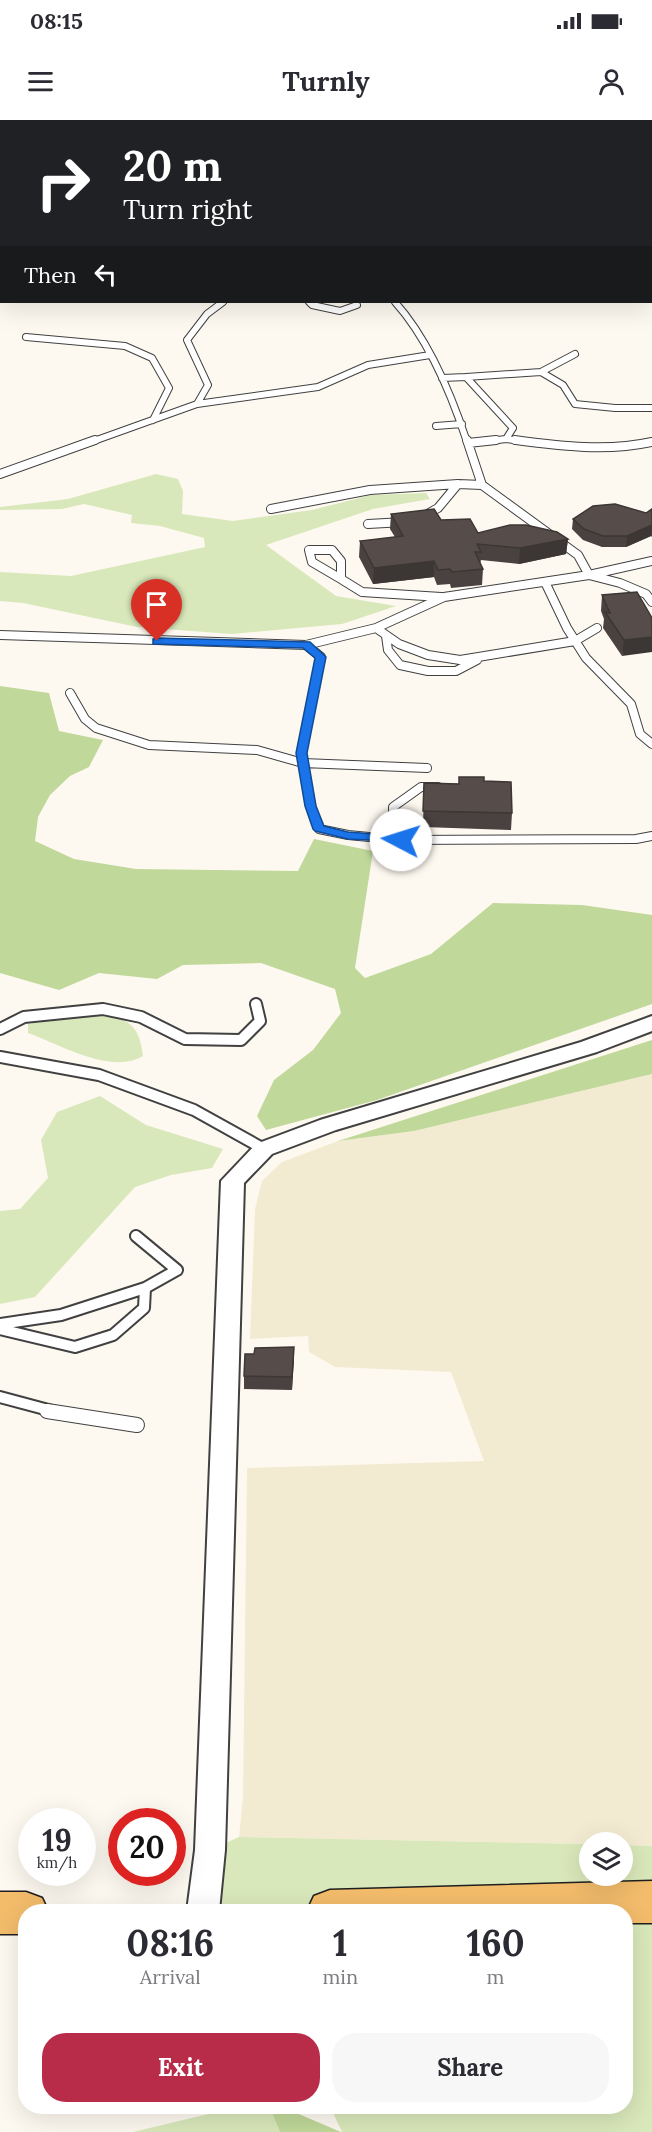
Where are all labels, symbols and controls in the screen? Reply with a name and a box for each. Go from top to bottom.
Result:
text: 08:15 [30,7,83,35]
text: Turnly [282,64,370,98]
icon: menu [24,65,57,98]
icon: person [595,65,628,98]
text: 20 m [123,139,222,193]
icon: right [24,144,102,222]
text: Turn right [123,192,252,226]
icon: left [89,258,122,291]
text: Then [24,261,77,289]
pin [131,579,182,641]
icon: arrive [140,588,173,621]
position arrow [369,808,433,872]
speed limit sign: 20 [108,1808,186,1886]
text: 19 [42,1821,72,1859]
map controls [579,1832,633,1886]
button: layers [579,1832,633,1886]
text: km/h [37,1853,77,1872]
text: 08:16 [126,1920,214,1966]
text: 1 [333,1920,348,1966]
text: 160 [466,1920,525,1966]
text: Arrival [140,1964,201,1989]
text: min [322,1964,358,1989]
text: m [487,1964,504,1989]
button: Exit [42,2033,320,2102]
button: Share [332,2033,609,2102]

